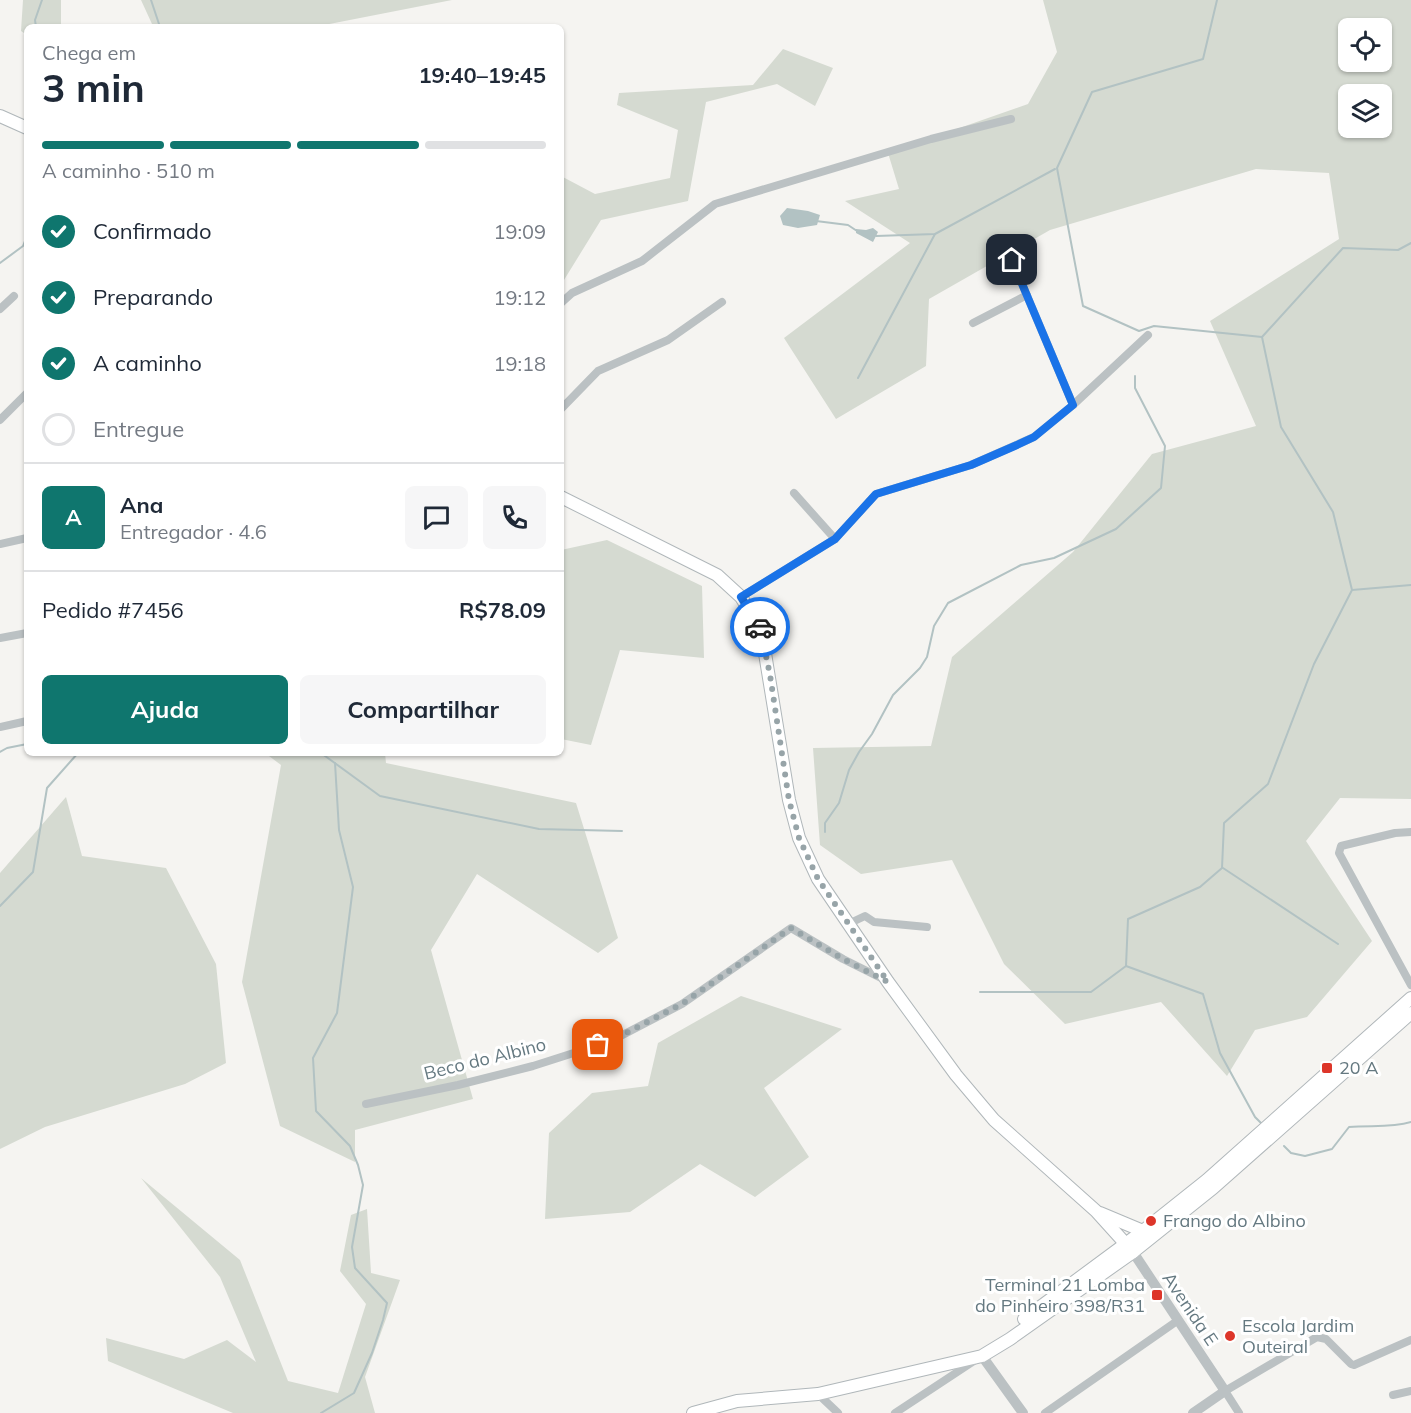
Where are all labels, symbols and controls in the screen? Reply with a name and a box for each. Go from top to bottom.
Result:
map controls [1338,18,1392,138]
button: locate [1338,18,1392,72]
text: Chega em [42,40,136,65]
text: 19:40–19:45 [418,61,546,89]
text: 3 min [42,63,145,112]
button: layers [1338,84,1392,138]
text: A caminho · 510 m [42,158,215,183]
icon: check [42,215,75,248]
text: Confirmado [93,217,212,245]
text: 19:09 [493,219,546,244]
pin [986,234,1037,285]
icon: home [995,243,1028,276]
icon: check [42,281,75,314]
text: Preparando [93,283,213,311]
text: 19:12 [493,285,546,310]
icon: check [42,347,75,380]
text: A caminho [93,349,202,377]
text: 19:18 [493,351,546,376]
text: Entregue [93,415,184,443]
button: chat [405,486,468,549]
button: phone [483,486,546,549]
text: Ana [120,491,163,519]
text: A [65,503,82,531]
text: Entregador · 4.6 [120,519,267,544]
text: Pedido #7456 [42,596,184,624]
text: R$78.09 [459,596,546,624]
courier [730,597,790,657]
icon: car [744,611,777,644]
button: Ajuda [42,675,288,744]
button: Compartilhar [300,675,546,744]
pin [572,1019,623,1070]
icon: bag [581,1028,614,1061]
street label: Beco do Albino [421,1032,548,1085]
place label: 20 A [1339,1056,1379,1079]
marker: 20 A [1320,1061,1334,1075]
place label: Frango do Albino [1163,1209,1306,1232]
marker: Frango do Albino [1144,1214,1158,1228]
street label: Avenida E [1157,1268,1223,1350]
place label: Terminal 21 Lomba do Pinheiro 398/R31 [975,1273,1145,1317]
marker: Terminal 21 Lomba do Pinheiro 398/R31 [1150,1288,1164,1302]
place label: Escola Jardim Outeiral [1242,1314,1354,1358]
marker: Escola Jardim Outeiral [1223,1329,1237,1343]

